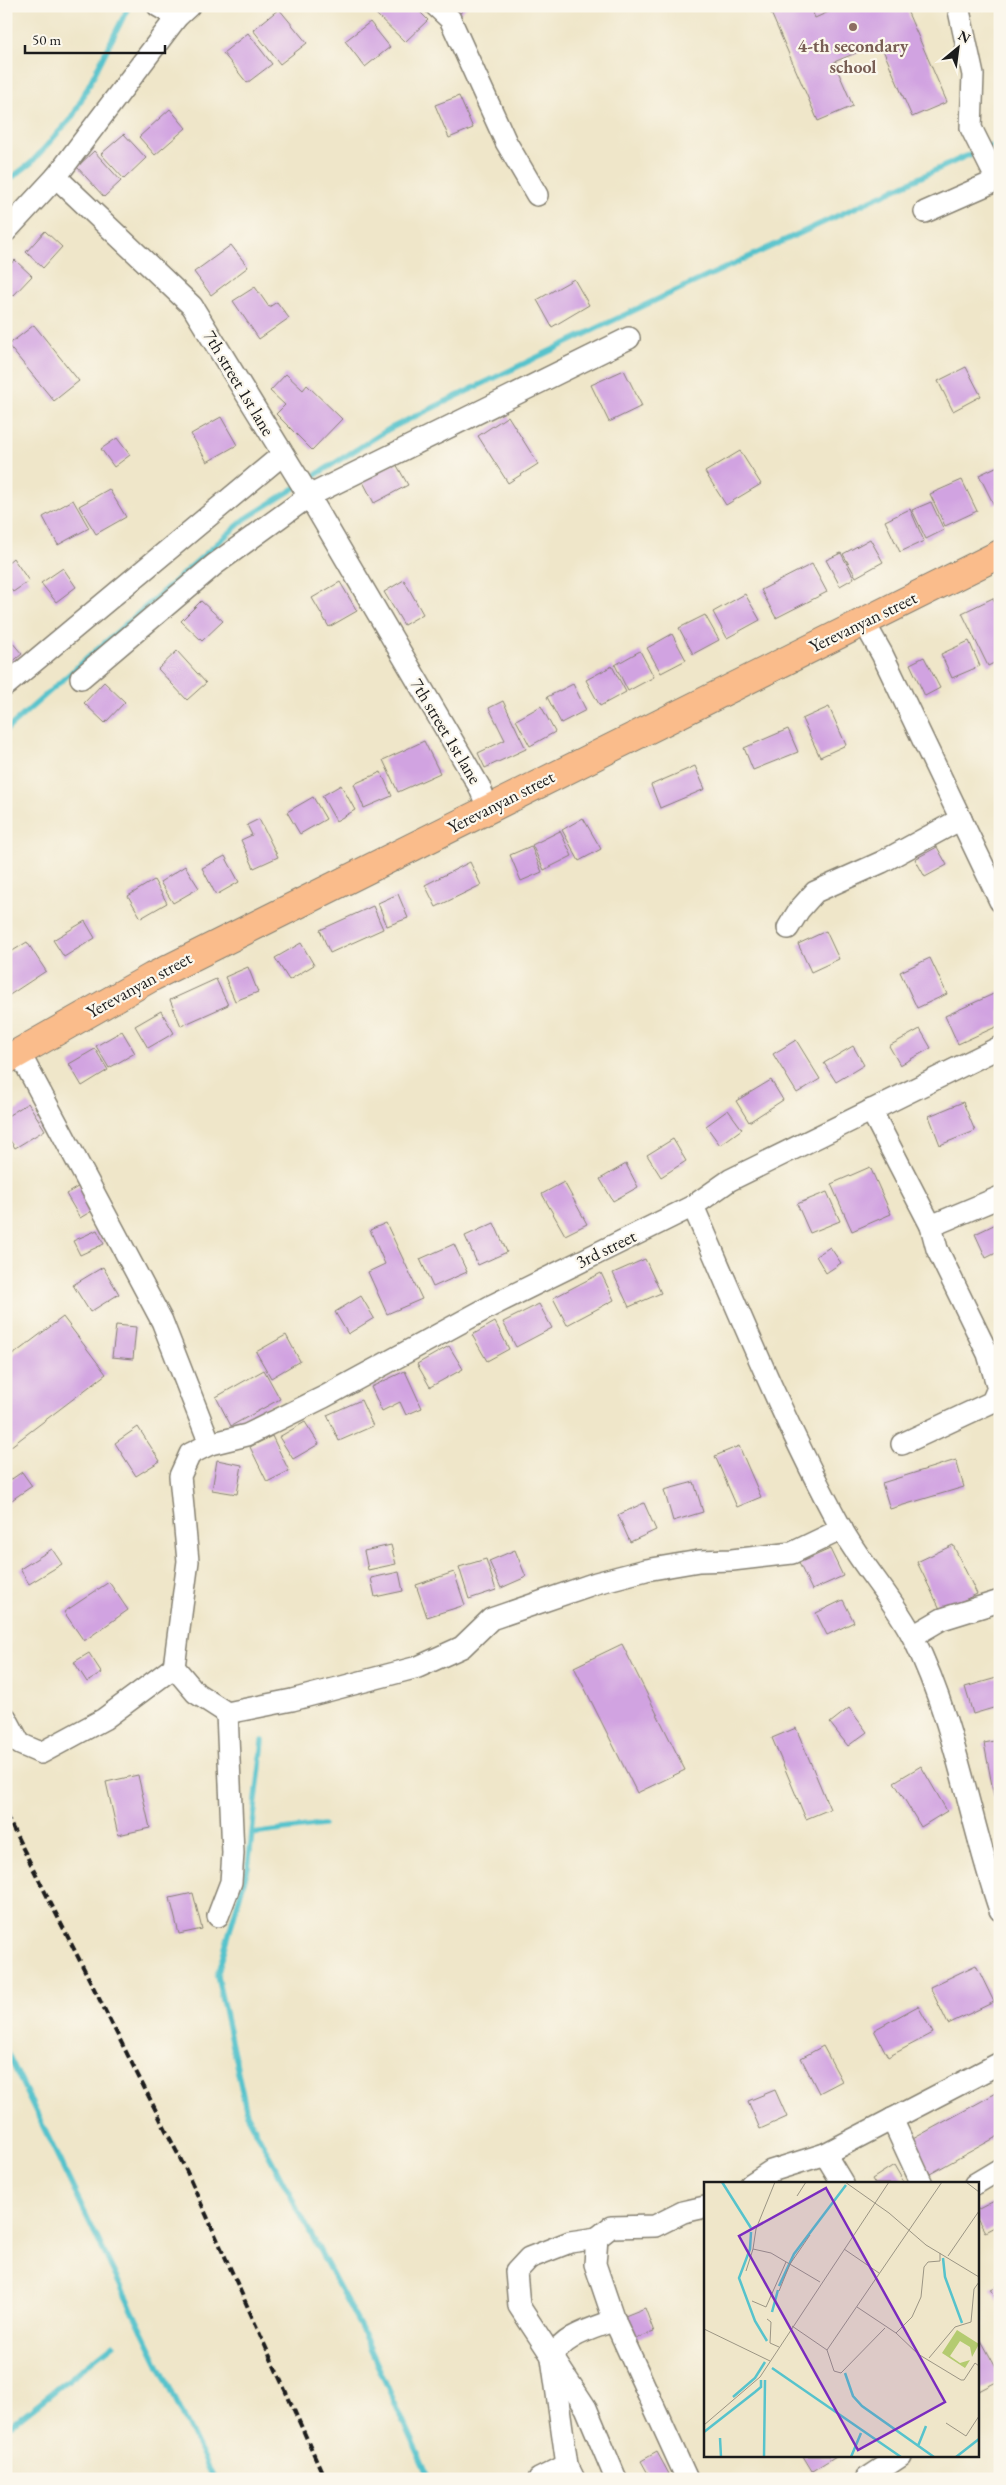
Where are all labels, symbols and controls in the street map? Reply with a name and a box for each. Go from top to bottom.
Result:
marker: 4-th secondary school [847,21,859,33]
scale bar [25,22,165,54]
north arrow [934,22,984,72]
text: N [955,26,974,48]
text: 50 m [32,30,61,49]
place label: 4-th secondary school [798,34,909,78]
street label: 7th street 1st lane [199,326,280,440]
street label: Yerevanyan street [805,585,921,658]
street label: 7th street 1st lane [406,674,487,788]
street label: Yerevanyan street [443,765,558,838]
street label: Yerevanyan street [82,946,196,1023]
street label: 3rd street [572,1224,640,1273]
inset map [704,2182,978,2458]

